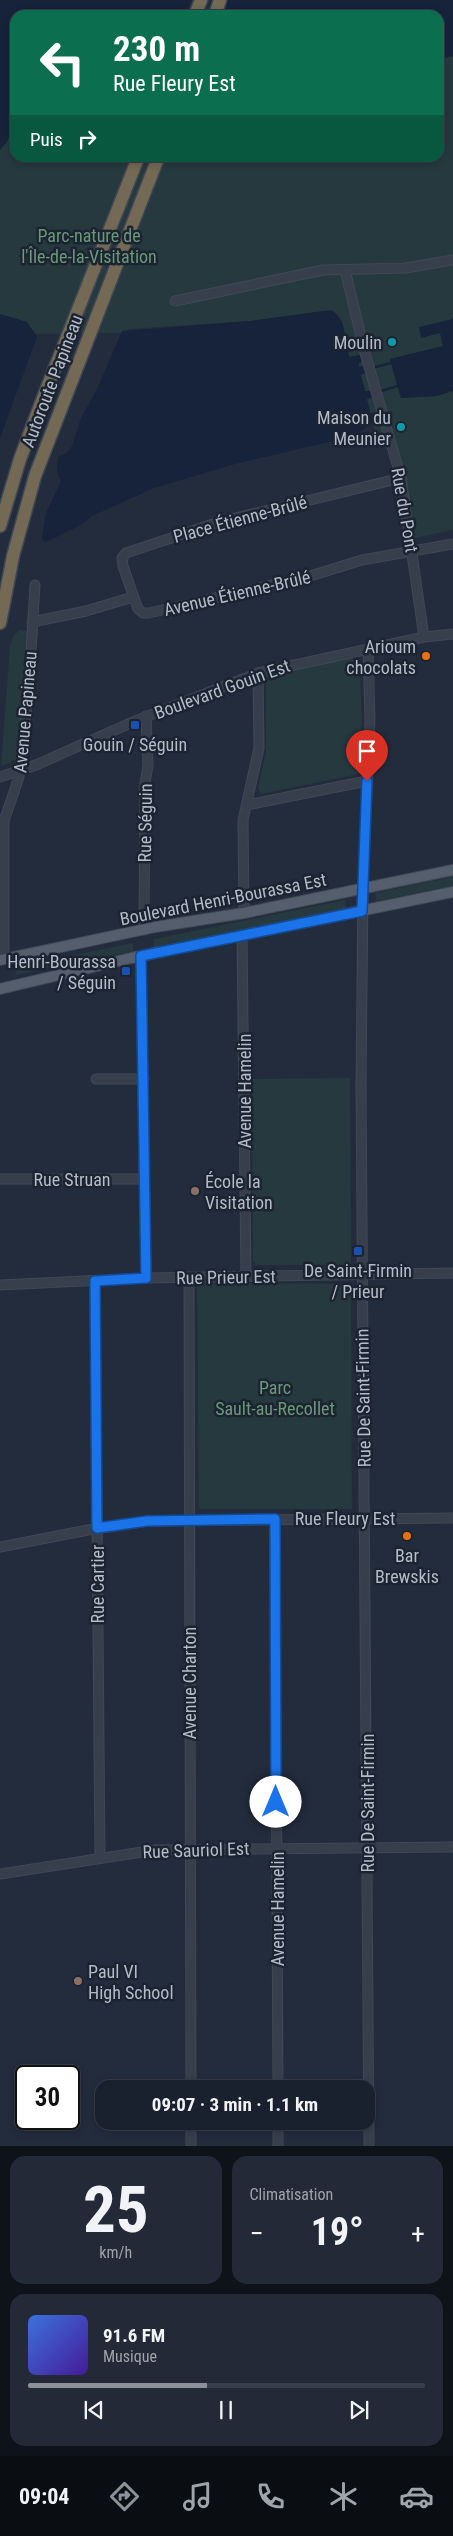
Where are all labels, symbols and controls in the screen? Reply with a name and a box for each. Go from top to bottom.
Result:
text: 230 m [113,29,200,70]
icon: left [30,30,95,95]
text: Rue Fleury Est [113,71,236,96]
icon: right [73,125,101,153]
text: Puis [30,128,63,151]
park label: Parc-nature de l'Île-de-la-Visitation [21,225,157,267]
street label: Autoroute Papineau [17,312,87,450]
place label: Moulin [334,332,382,353]
marker: Moulin [386,336,398,348]
place label: Maison du Meunier [317,407,392,449]
marker: Maison du Meunier [395,421,407,433]
street label: Rue du Pont [387,466,423,554]
street label: Place Étienne-Brûlé [171,491,309,547]
street label: Avenue Étienne-Brûlé [162,566,312,620]
place label: Arioum chocolats [346,636,416,678]
street label: Avenue Papineau [9,650,41,774]
marker: Arioum chocolats [420,650,432,662]
street label: Boulevard Gouin Est [151,655,293,723]
marker: Gouin / Séguin [129,719,141,731]
pin [346,730,388,781]
place label: Gouin / Séguin [83,734,187,755]
icon: arrive [353,737,381,765]
street label: Rue Séguin [134,783,156,863]
street label: Boulevard Henri-Bourassa Est [118,869,328,929]
place label: Henri-Bourassa / Séguin [7,951,116,993]
marker: Henri-Bourassa / Séguin [120,965,132,977]
street label: Avenue Hamelin [234,1034,255,1148]
street label: Rue Struan [33,1169,111,1190]
place label: École la Visitation [205,1171,273,1213]
marker: École la Visitation [189,1185,201,1197]
marker: De Saint-Firmin / Prieur [352,1245,364,1257]
place label: De Saint-Firmin / Prieur [304,1260,412,1302]
street label: Rue Prieur Est [176,1266,276,1288]
street label: Rue De Saint-Firmin [351,1328,375,1468]
park label: Parc Sault-au-Recollet [215,1377,335,1419]
street label: Rue Fleury Est [295,1508,395,1529]
marker: Bar Brewskis [401,1530,413,1542]
street label: Rue Cartier [87,1544,108,1623]
place label: Bar Brewskis [375,1545,439,1587]
street label: Avenue Charton [179,1627,200,1739]
street label: Rue De Saint-Firmin [357,1734,378,1872]
position arrow [249,1775,301,1827]
street label: Rue Sauriol Est [142,1838,250,1862]
street label: Avenue Hamelin [267,1852,288,1966]
place label: Paul VI High School [88,1961,174,2003]
marker: Paul VI High School [72,1975,84,1987]
speed limit sign: 30 [15,2065,80,2130]
text: 09:07 · 3 min · 1.1 km [152,2093,318,2116]
text: 25 [83,2172,149,2248]
text: Climatisation [250,2185,333,2204]
text: 19° [311,2210,364,2254]
text: − [250,2217,264,2250]
text: + [411,2217,425,2250]
text: km/h [99,2243,132,2262]
text: 91.6 FM [103,2324,165,2347]
text: Musique [103,2347,157,2366]
icon: previous [80,2396,108,2424]
icon: pause [212,2396,240,2424]
icon: next [345,2396,373,2424]
icon: directions [107,2479,142,2514]
icon: music [180,2479,215,2514]
icon: phone [253,2479,288,2514]
icon: climate [326,2479,361,2514]
icon: car [399,2479,434,2514]
text: 09:04 [19,2484,69,2509]

